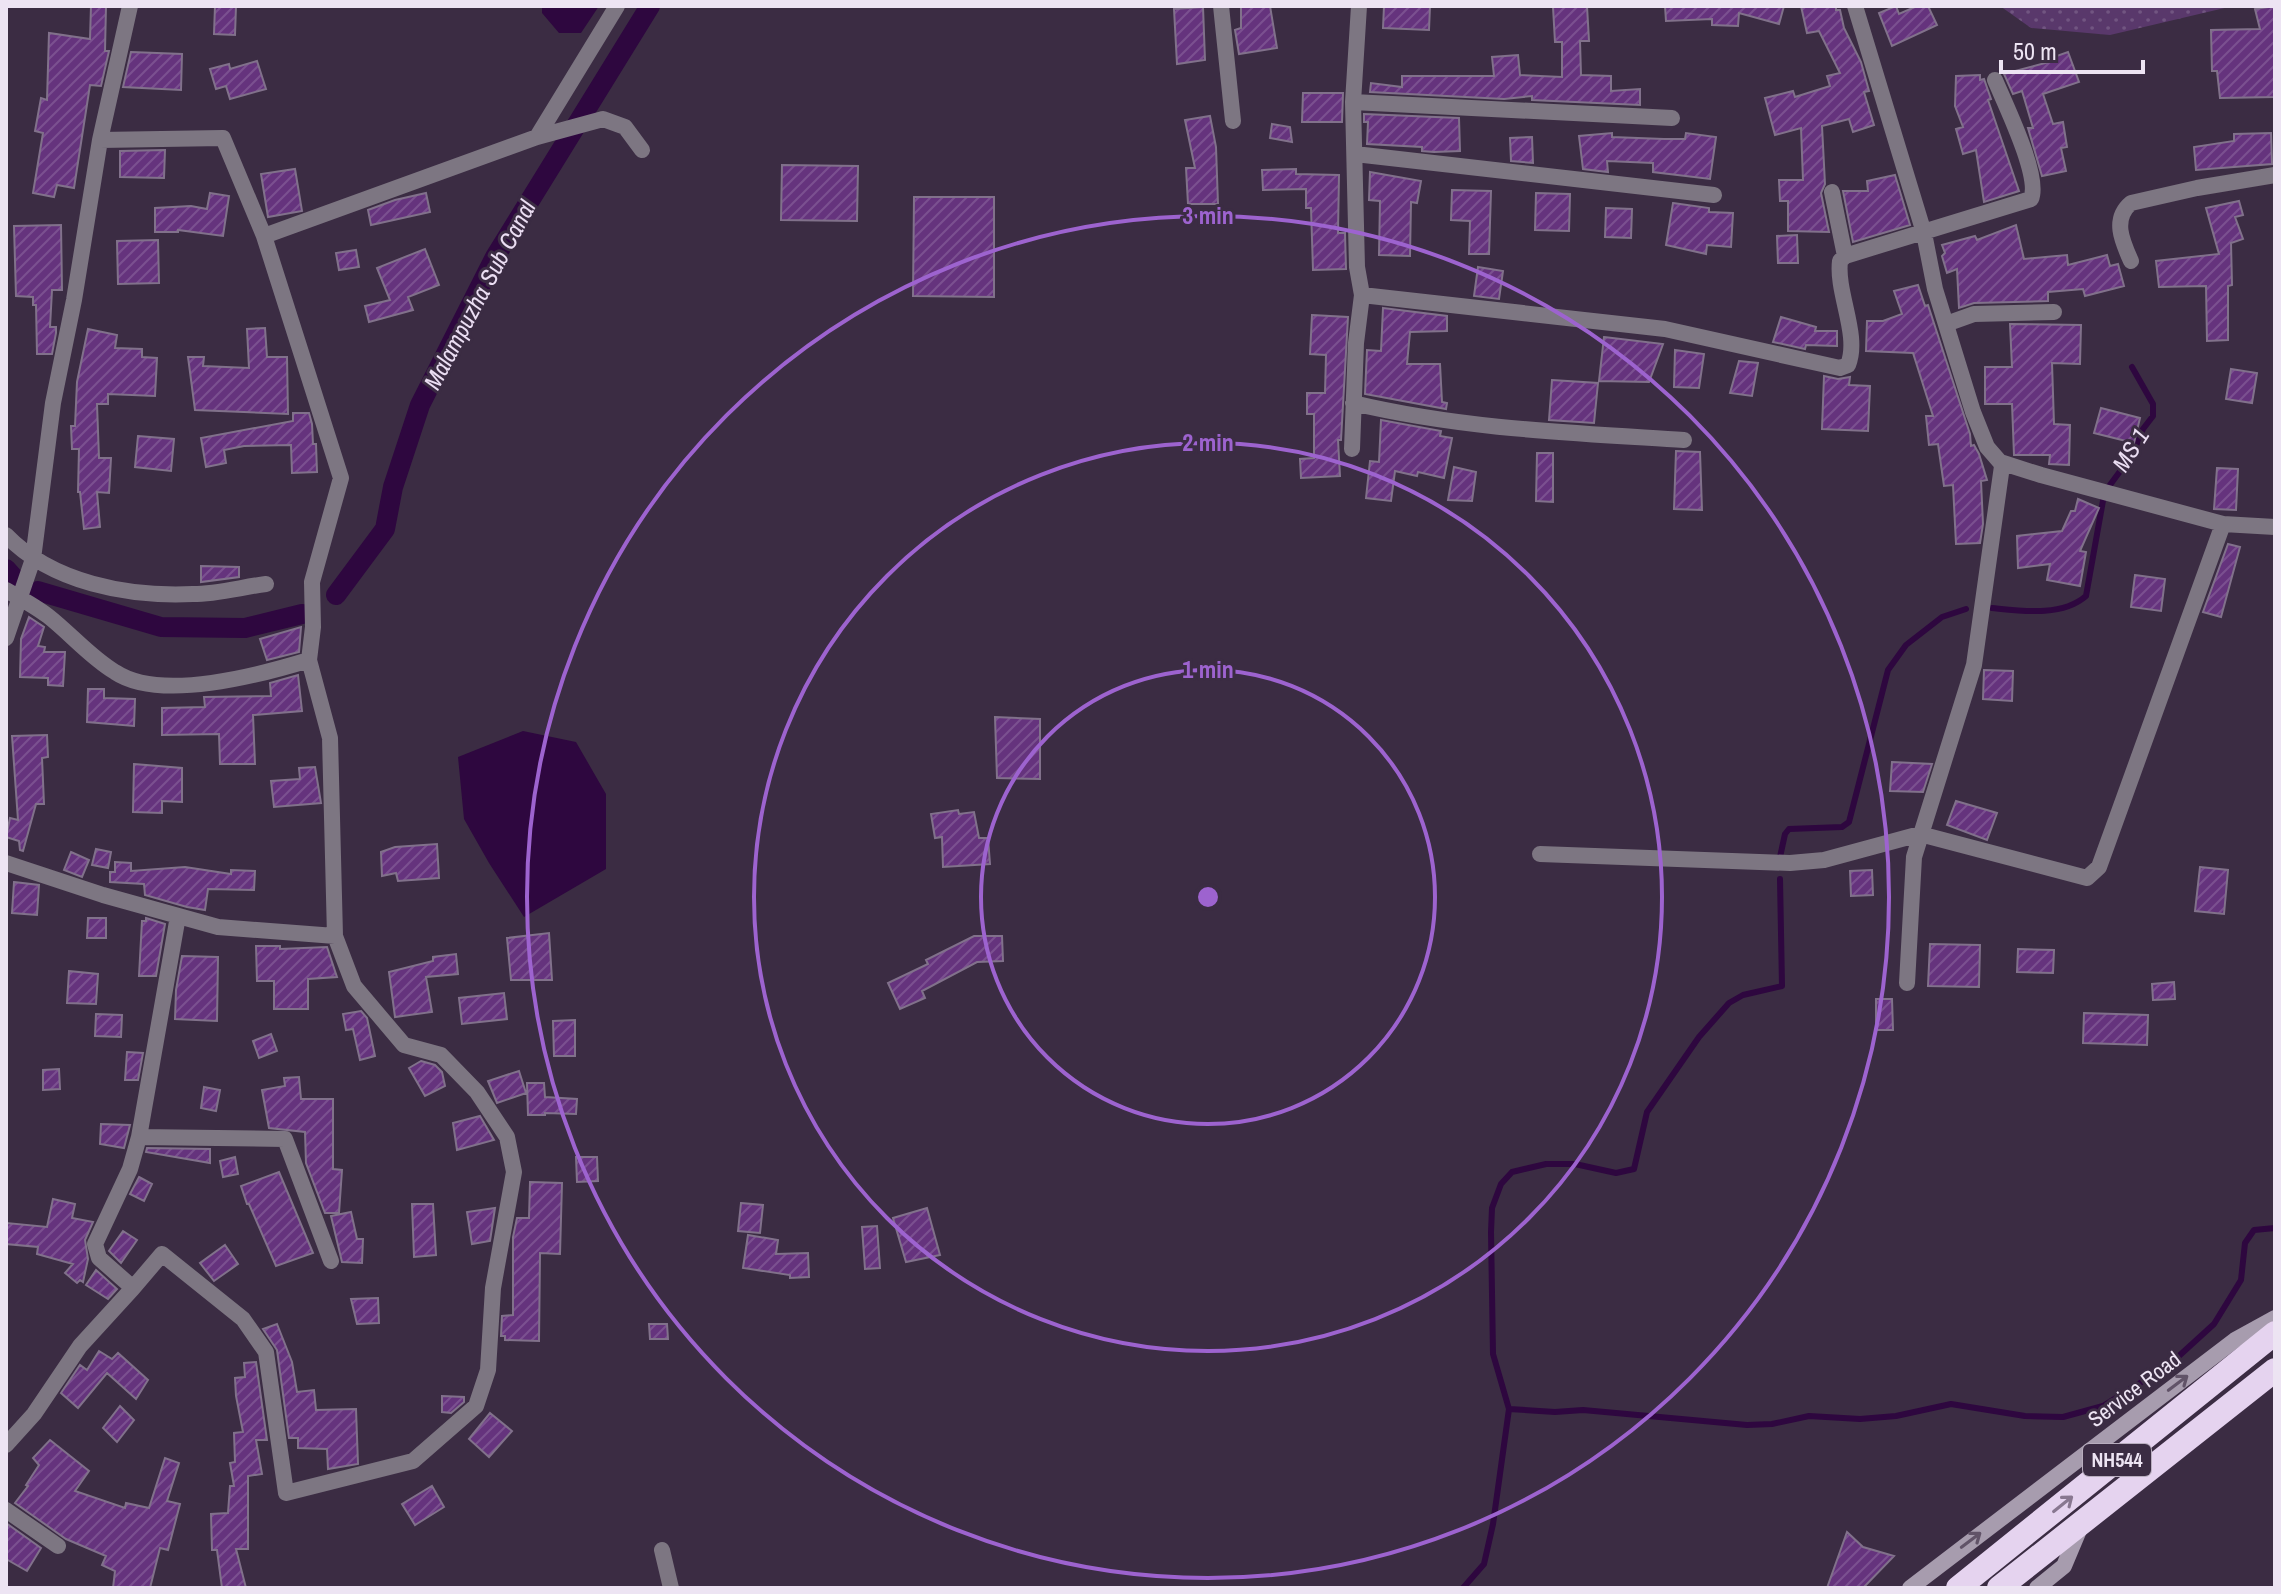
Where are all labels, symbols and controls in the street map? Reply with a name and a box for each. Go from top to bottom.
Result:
scale bar [2001,24,2143,74]
text: 50 m [2013,35,2057,67]
water label: Malampuzha Sub Canal [416,194,543,395]
text: 3 min [1182,199,1234,231]
water label: MS 1 [2104,422,2156,477]
text: 2 min [1182,426,1234,458]
text: 1 min [1182,653,1234,685]
centre of rings [1194,883,1222,911]
street label: Service Road [2081,1344,2187,1434]
one-way arrow [2167,1374,2188,1391]
road number: NH544 [2083,1444,2151,1476]
one-way arrow [2052,1495,2073,1513]
one-way arrow [1960,1532,1982,1549]

